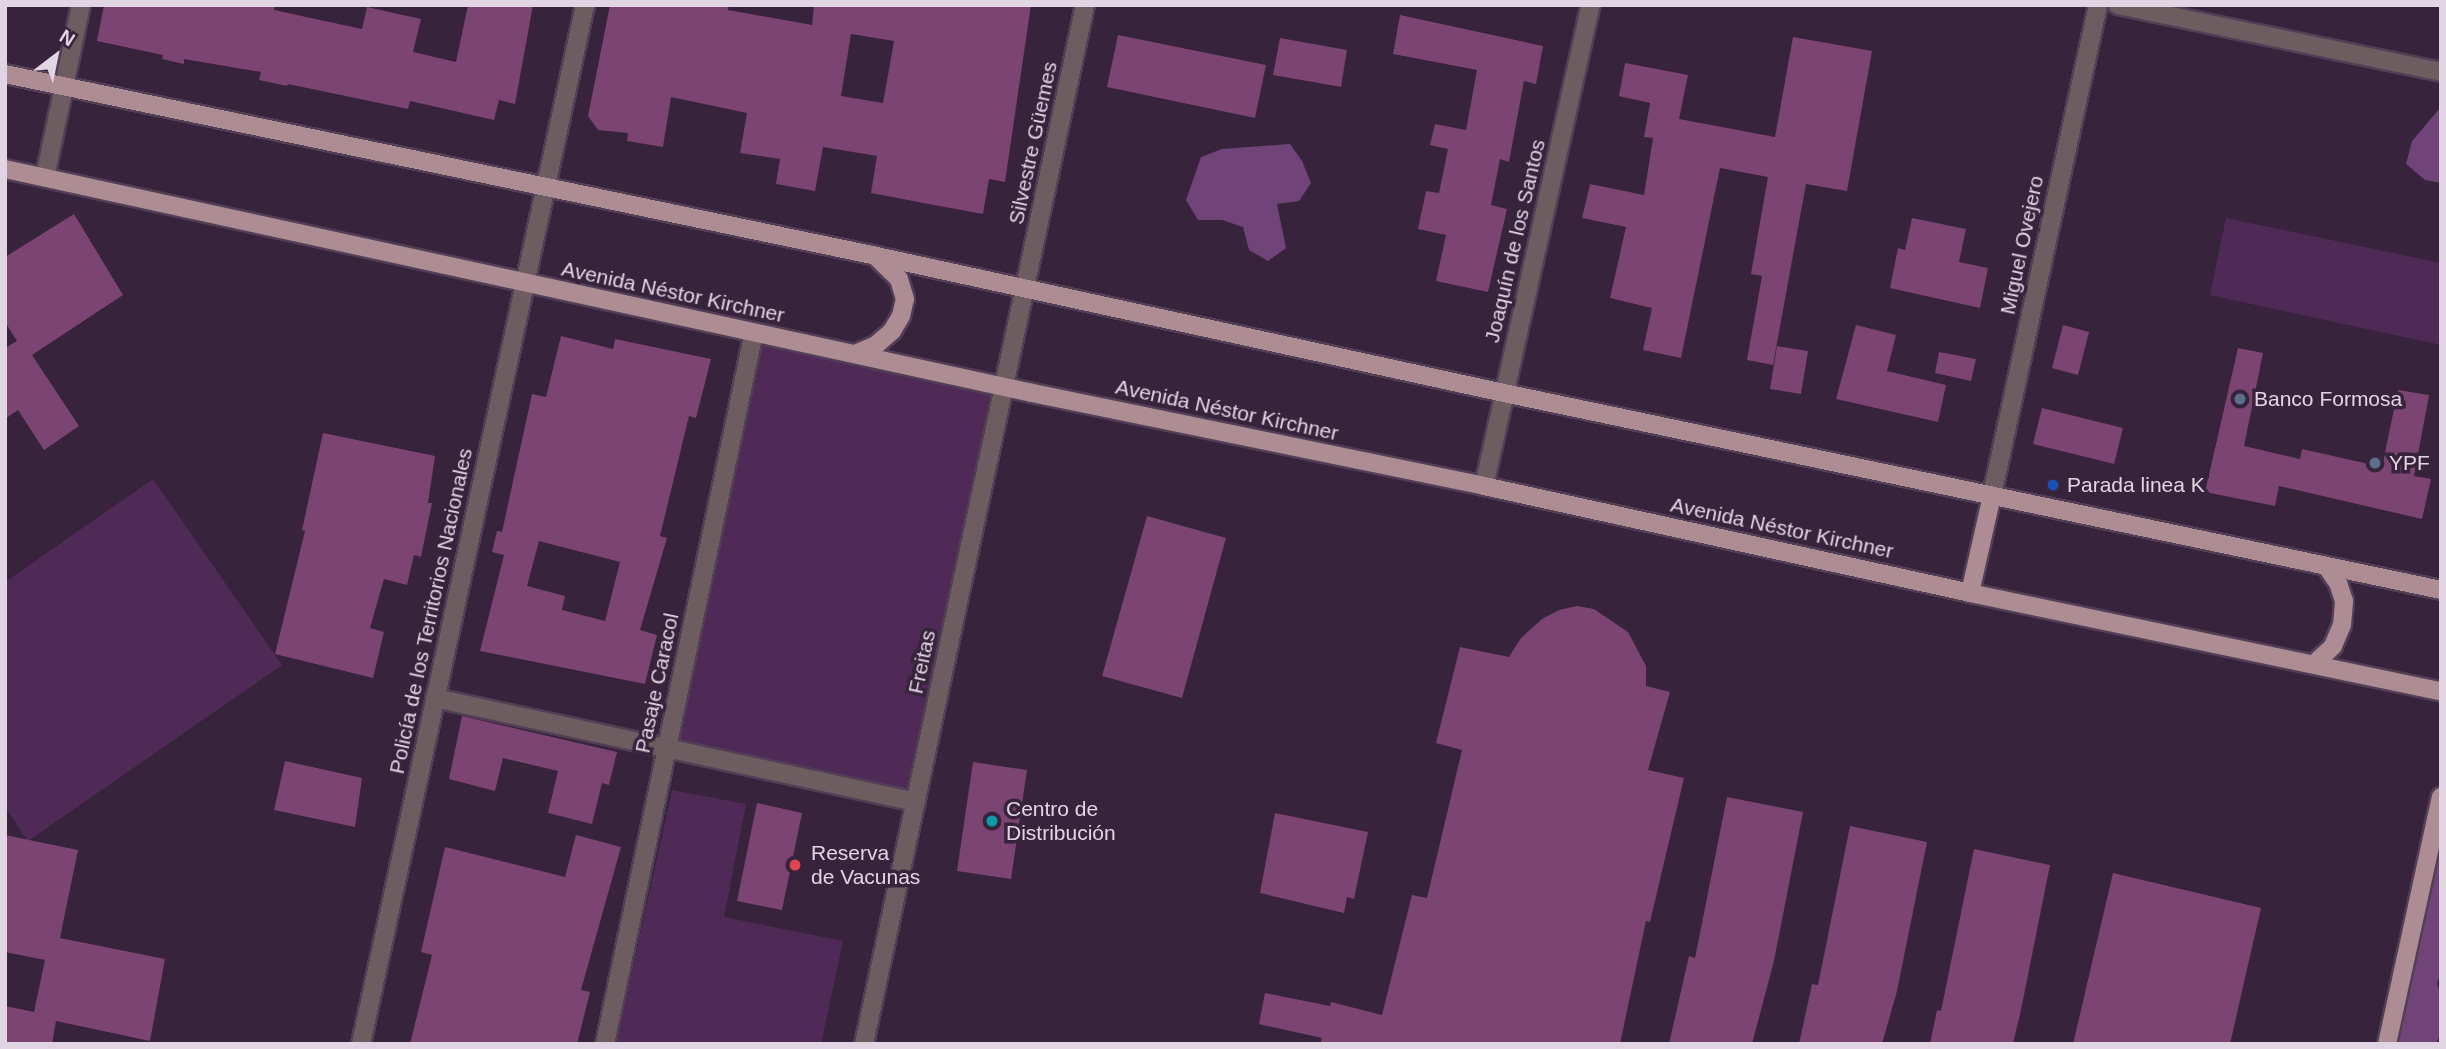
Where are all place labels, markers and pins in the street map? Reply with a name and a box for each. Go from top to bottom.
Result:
place label: Banco Formosa [2254,386,2402,412]
marker: Banco Formosa [2232,391,2248,407]
place label: YPF [2389,450,2430,476]
marker: YPF [2367,455,2383,471]
place label: Parada linea K [2067,472,2205,498]
marker: Parada linea K [2045,477,2061,493]
place label: Centro de Distribución [1006,796,1116,846]
marker: Centro de Distribución [984,813,1000,829]
place label: Reserva de Vacunas [811,840,920,890]
marker: Reserva de Vacunas [785,855,805,875]

